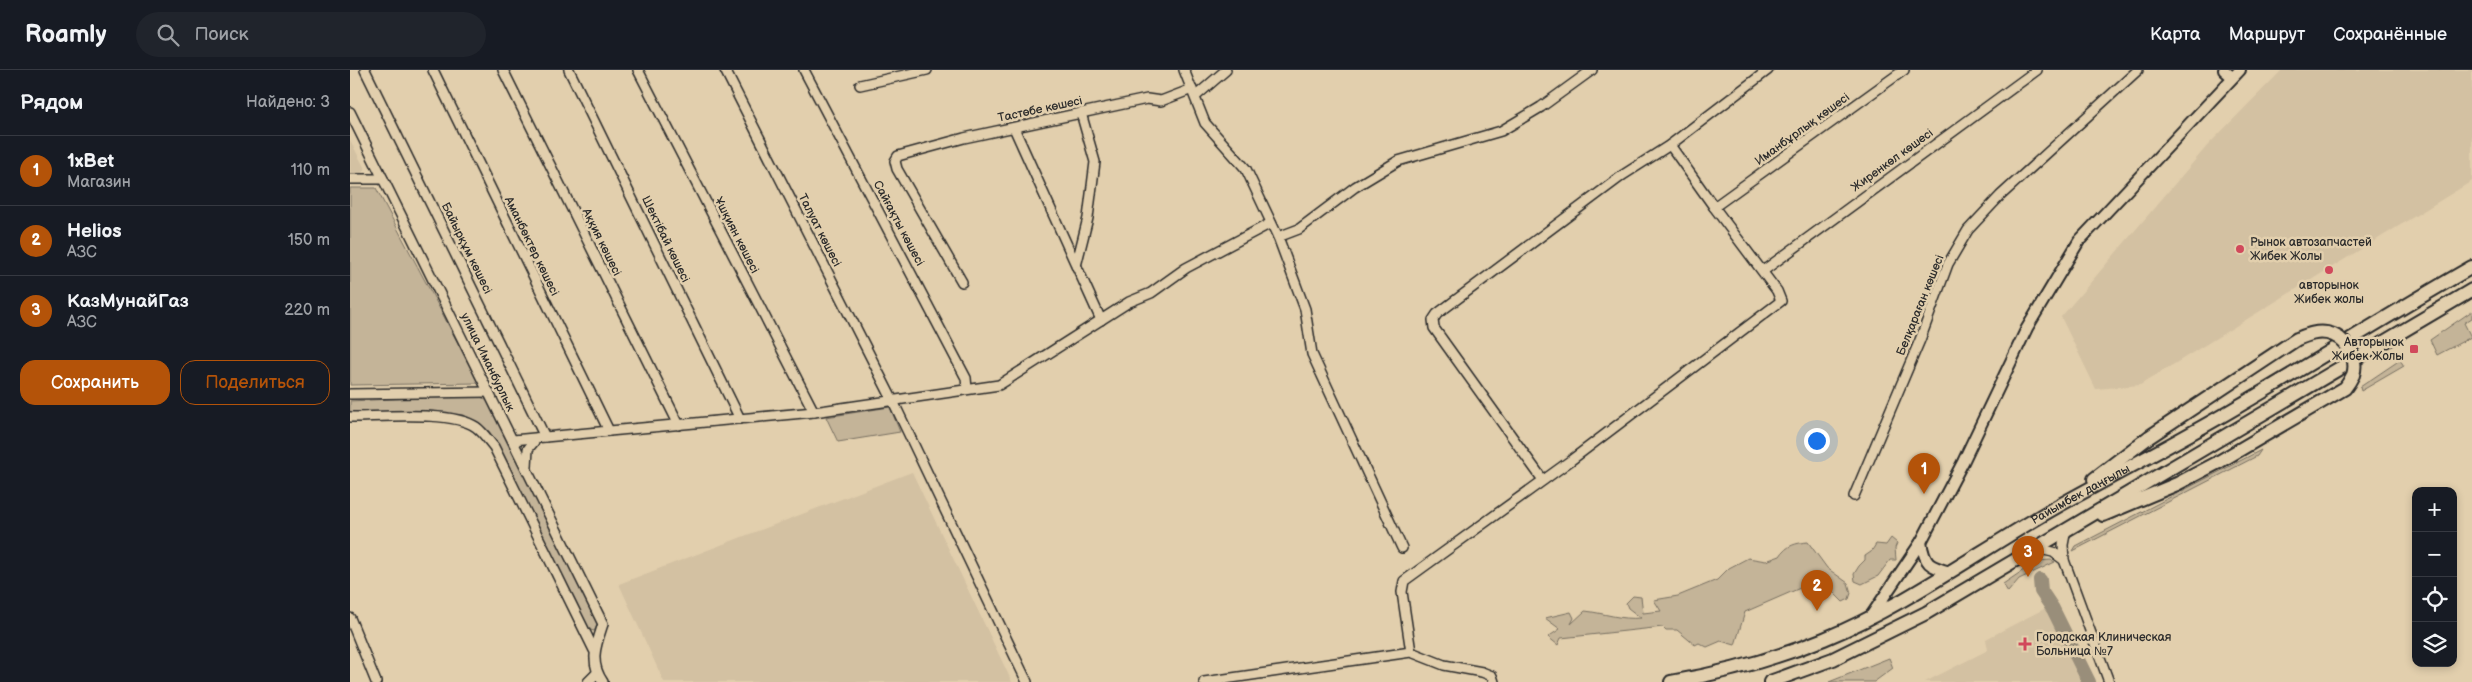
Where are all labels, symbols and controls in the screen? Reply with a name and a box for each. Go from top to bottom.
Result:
search box [136,12,486,57]
text: Roamly [25,20,106,49]
icon: search [154,21,182,49]
text: Поиск [194,23,249,46]
text: Карта [2150,24,2201,45]
text: Маршрут [2229,24,2305,45]
text: Сохранённые [2333,24,2447,45]
text: Рядом [20,90,83,115]
street label: Иманбұрлық көшесі [1752,90,1853,169]
text: Найдено: 3 [246,93,330,112]
street label: Тастөбе көшесі [996,93,1084,126]
street label: Жиренкөл көшесі [1848,126,1936,195]
text: 1xBet [67,150,114,173]
text: 1 [33,161,39,180]
text: 110 m [291,161,330,180]
text: Магазин [67,173,131,192]
street label: Сайғақты көшесі [870,178,927,268]
street label: Талуат көшесі [795,191,844,269]
street label: Аманбөктер көшесі [501,193,562,298]
street label: Шектібай көшесі [638,193,693,285]
street label: Ұшқиян көшесі [711,195,762,276]
street label: Байырқұм көшесі [438,200,495,296]
street label: Аққия көшесі [578,205,624,279]
text: Helios [67,220,122,243]
text: 2 [31,231,41,250]
text: 150 m [288,231,330,250]
place label: Рынок автозапчастей Жибек Жолы [2250,235,2372,264]
text: АЗС [67,243,97,262]
marker: Рынок автозапчастей Жибек Жолы [2234,243,2246,255]
street label: Белқараған көшесі [1893,253,1948,358]
marker: авторынок Жибек жолы [2323,264,2335,276]
place label: авторынок Жибек жолы [2294,278,2364,307]
text: КазМунайГаз [67,290,189,313]
text: 3 [31,301,41,320]
text: 220 m [284,301,330,320]
street label: улица Иманбурлык [457,311,518,414]
text: АЗС [67,313,97,332]
place label: Авторынок Жибек Жолы [2332,335,2405,364]
marker: Авторынок Жибек Жолы [2408,343,2420,355]
button: Сохранить [20,360,170,405]
button: Поделиться [180,360,330,405]
your location [1804,428,1830,454]
pin: 1 [1908,453,1940,494]
street label: Райымбек даңғылы [2028,461,2133,528]
map controls [2412,487,2457,667]
button: + [2412,487,2457,532]
button: − [2412,532,2457,577]
pin: 3 [2012,536,2044,577]
pin: 2 [1801,570,1833,611]
button: locate [2412,577,2457,622]
button: layers [2412,622,2457,667]
place label: Городская Клиническая Больница №7 [2036,630,2172,659]
marker: Городская Клиническая Больница №7 [2018,637,2032,651]

